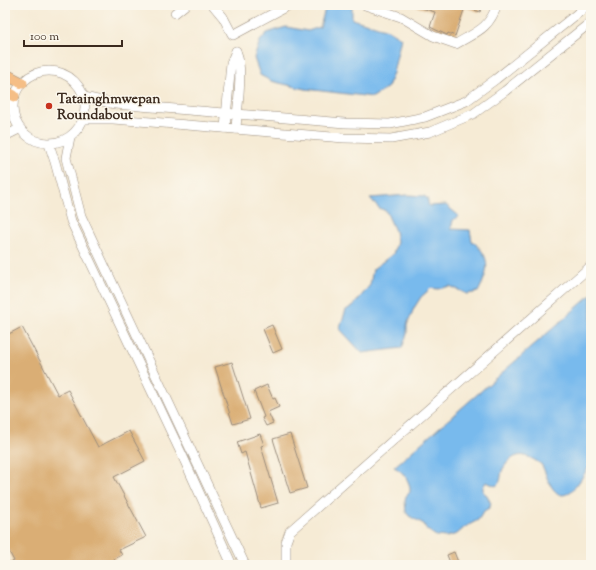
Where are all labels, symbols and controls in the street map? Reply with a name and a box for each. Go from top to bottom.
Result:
scale bar [24,22,122,48]
text: 100 m [30,28,59,46]
place label: Tatainghmwepan Roundabout [57,90,161,126]
marker: Tatainghmwepan Roundabout [44,101,54,111]

